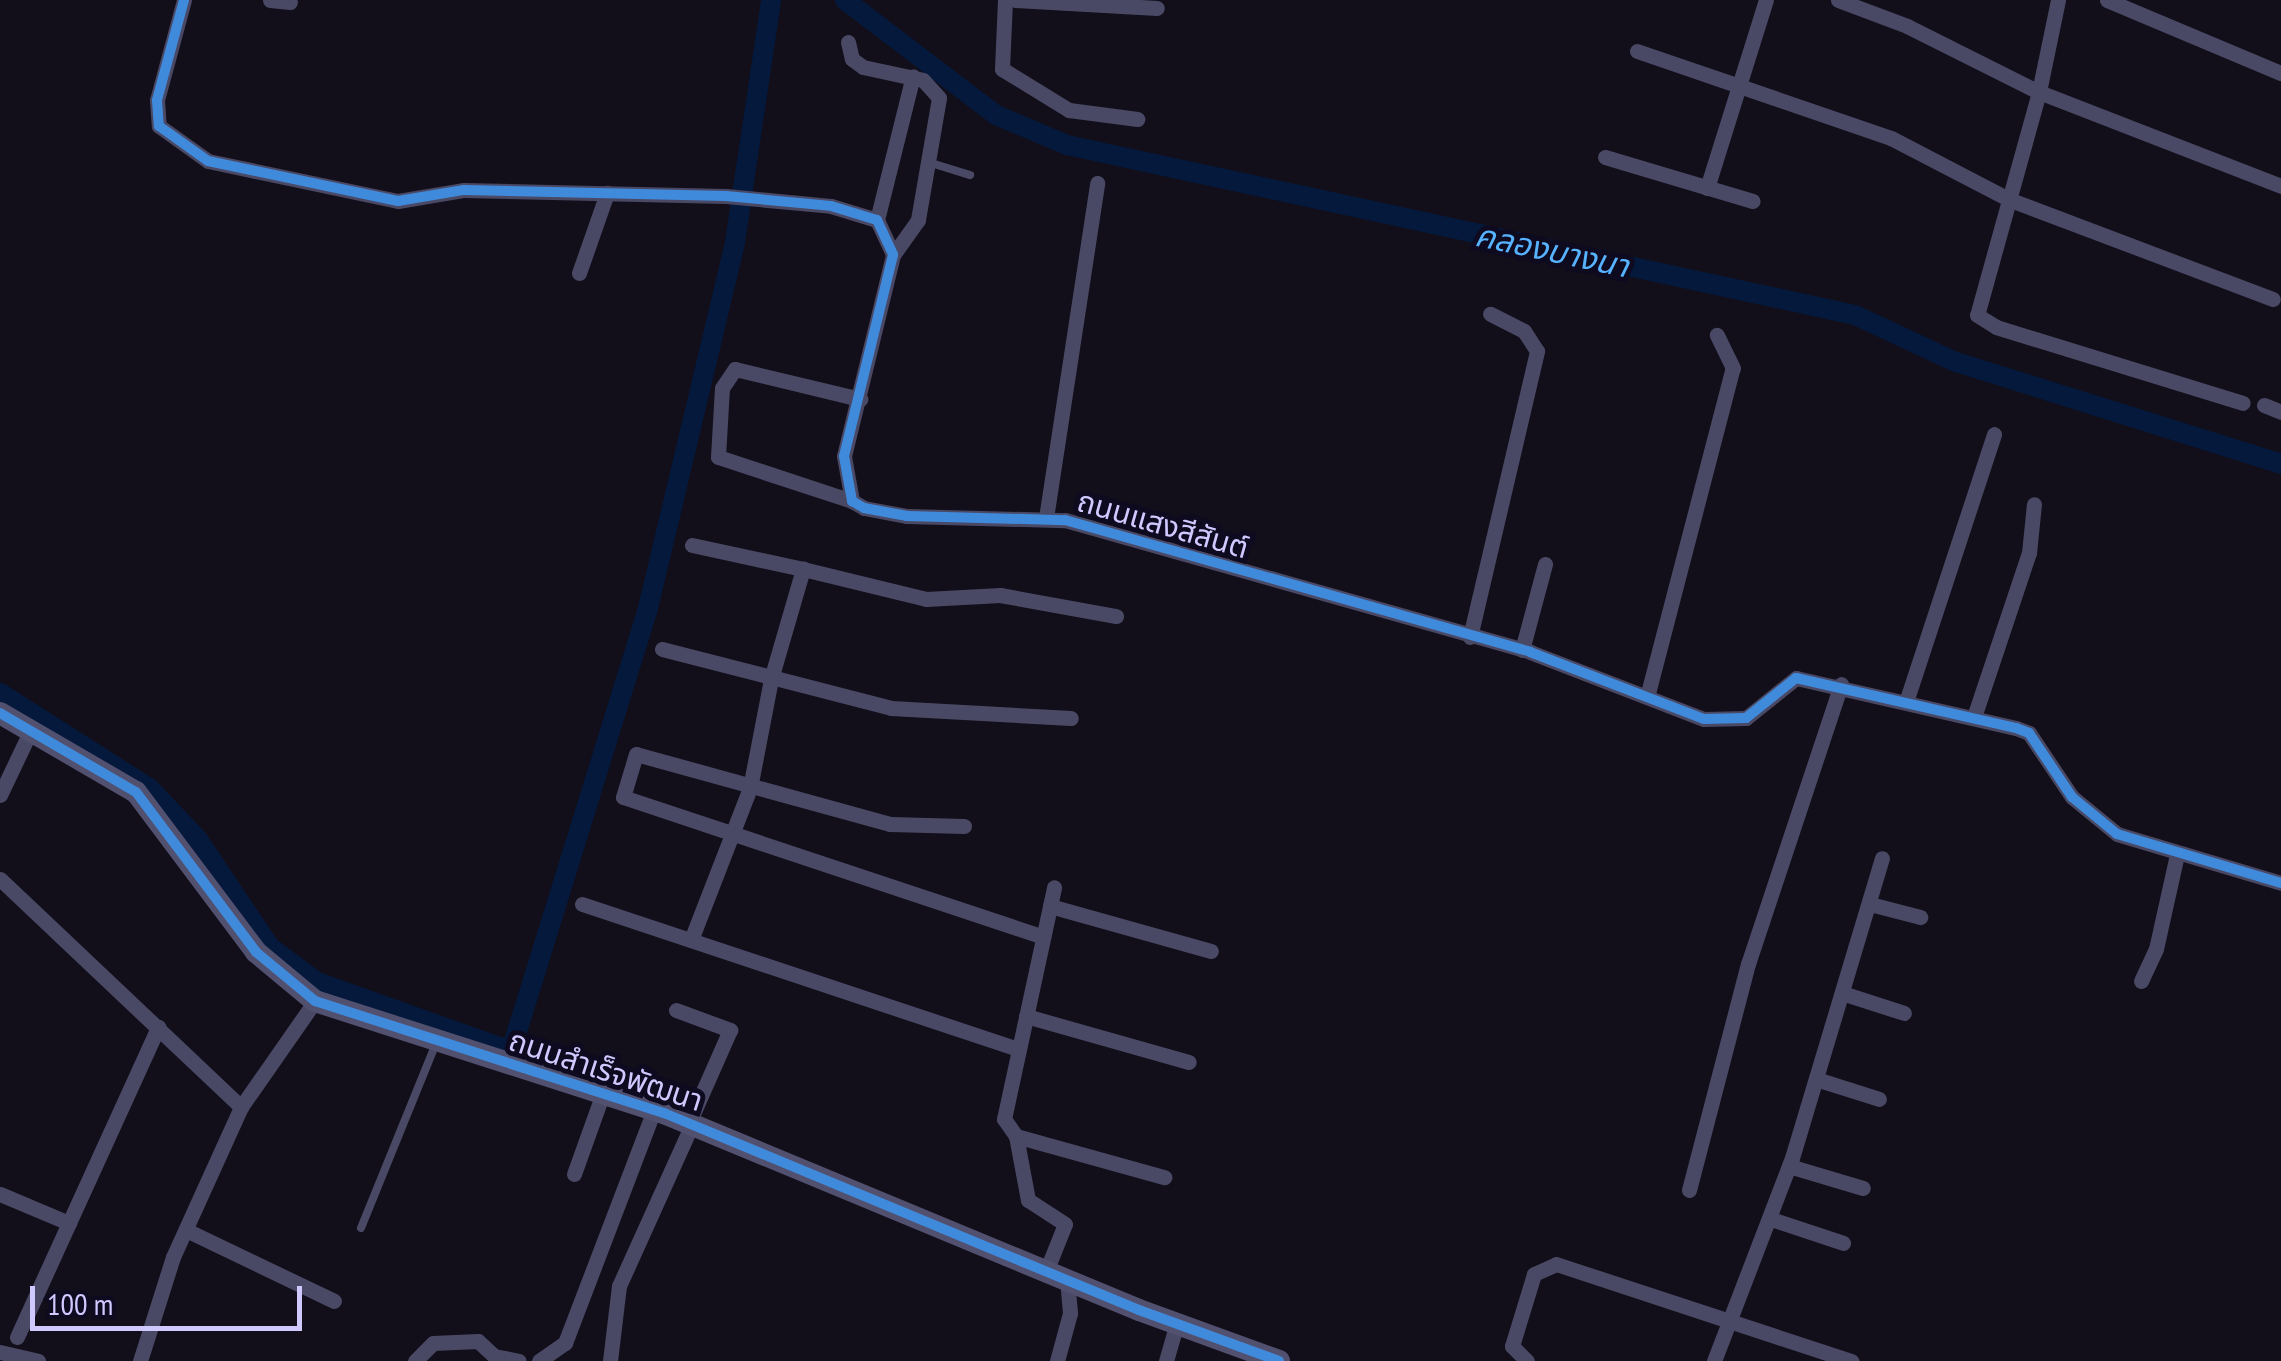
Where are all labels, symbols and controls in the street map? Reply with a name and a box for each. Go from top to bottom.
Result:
water label: คลองบางนา [1472,215,1632,285]
street label: ถนนแสงสีสันต์ [1073,482,1253,566]
street label: ถนนสำเร็จพัฒนา [504,1022,708,1118]
scale bar [35,1266,308,1328]
text: 100 m [47,1284,113,1323]

